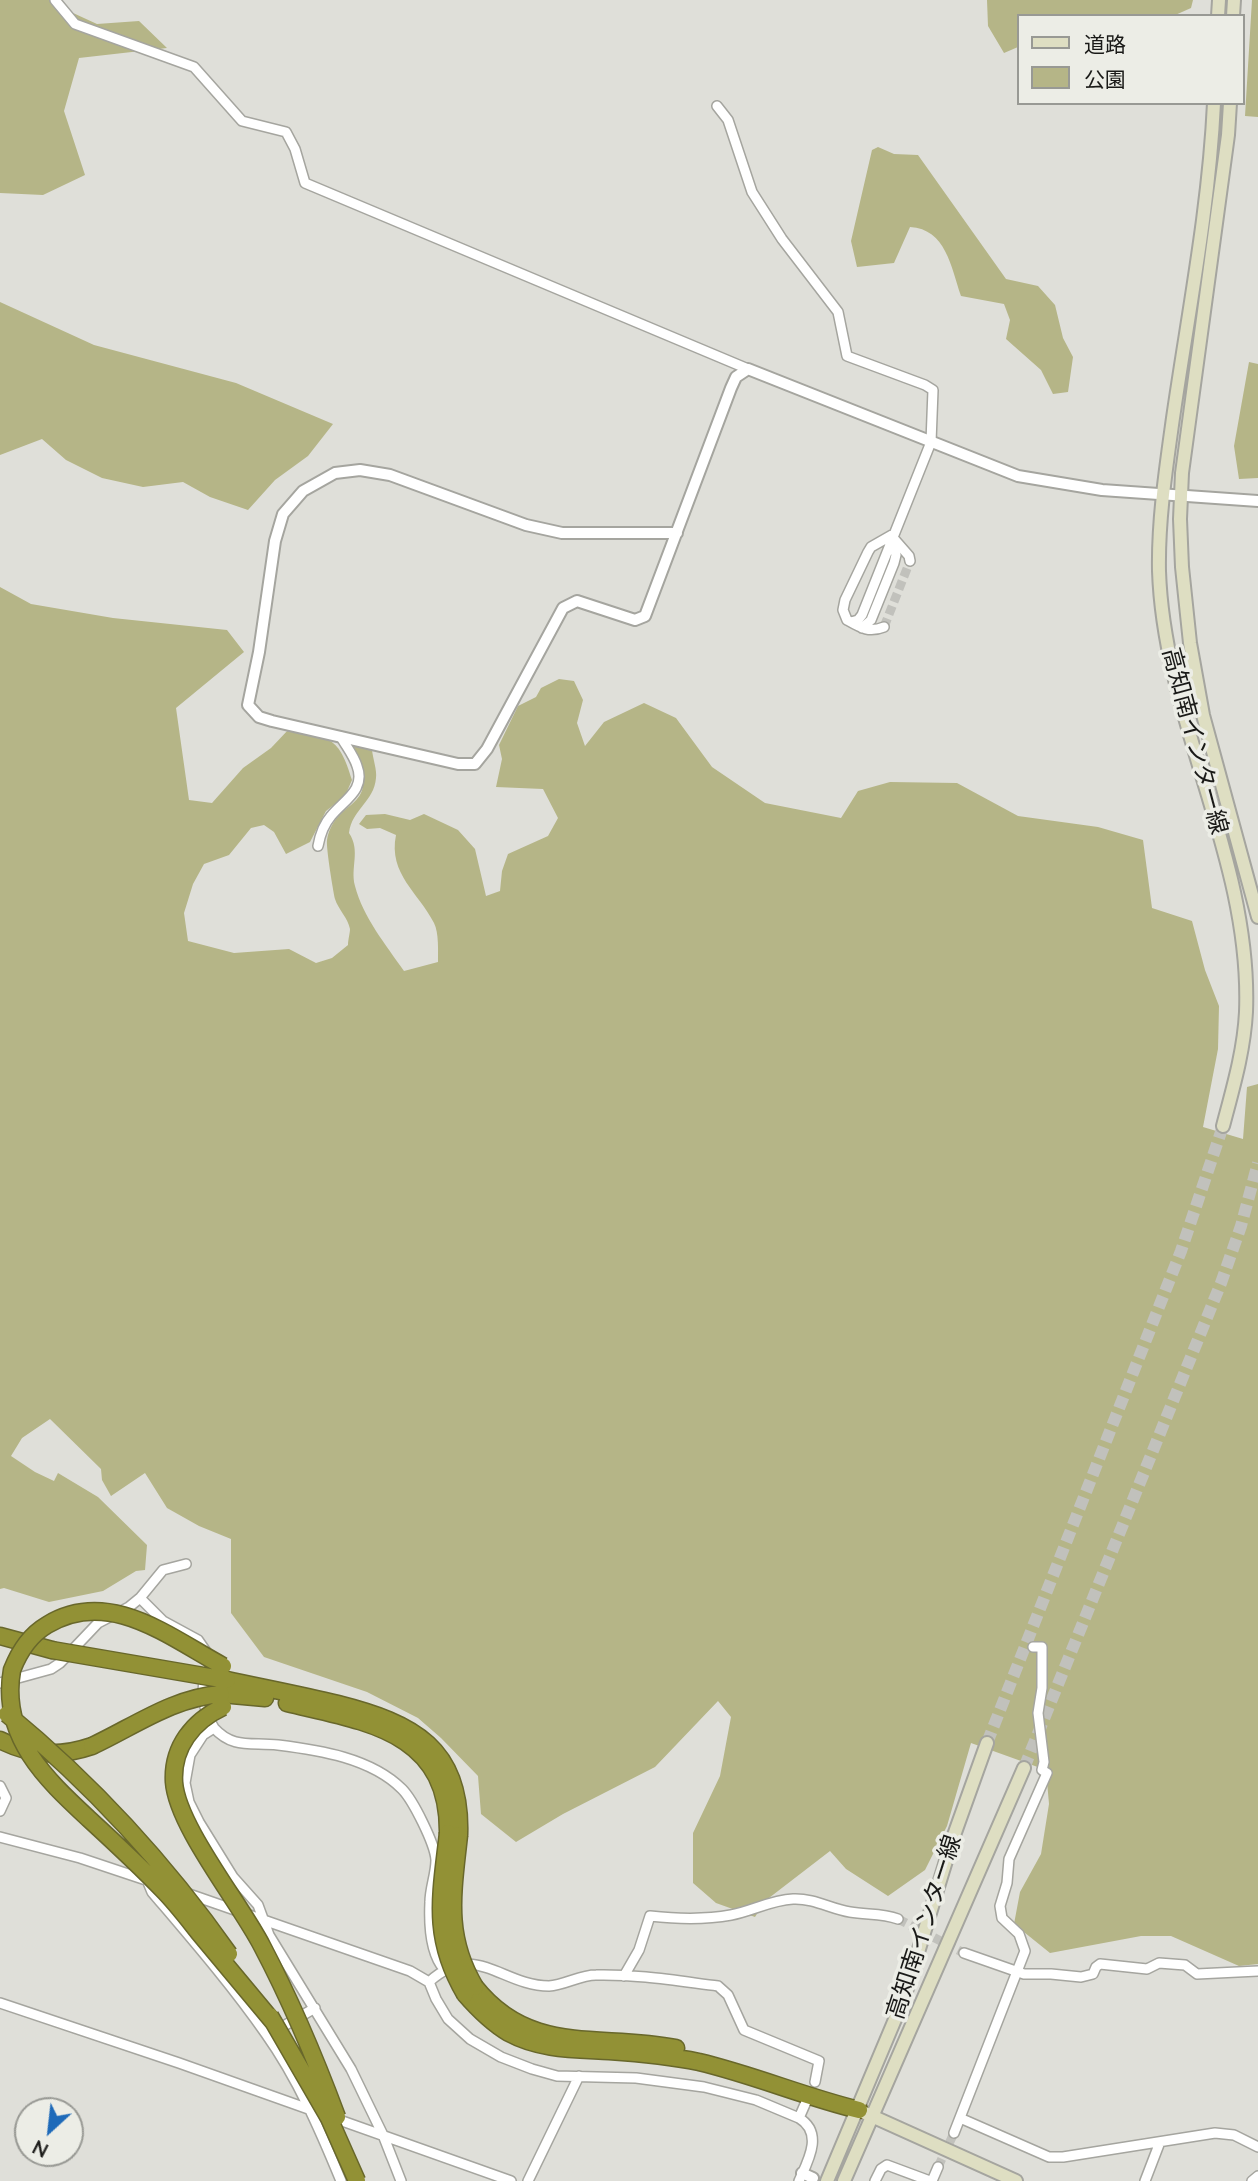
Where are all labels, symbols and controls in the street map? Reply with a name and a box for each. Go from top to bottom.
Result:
legend [1016,14,1244,105]
text: 道路 [1084,31,1126,56]
text: 公園 [1084,66,1126,91]
street label: 高知南インター線 [1156,645,1234,837]
street label: 高知南インター線 [881,1831,967,2023]
north arrow [14,2097,84,2167]
text: N [28,2136,52,2163]

